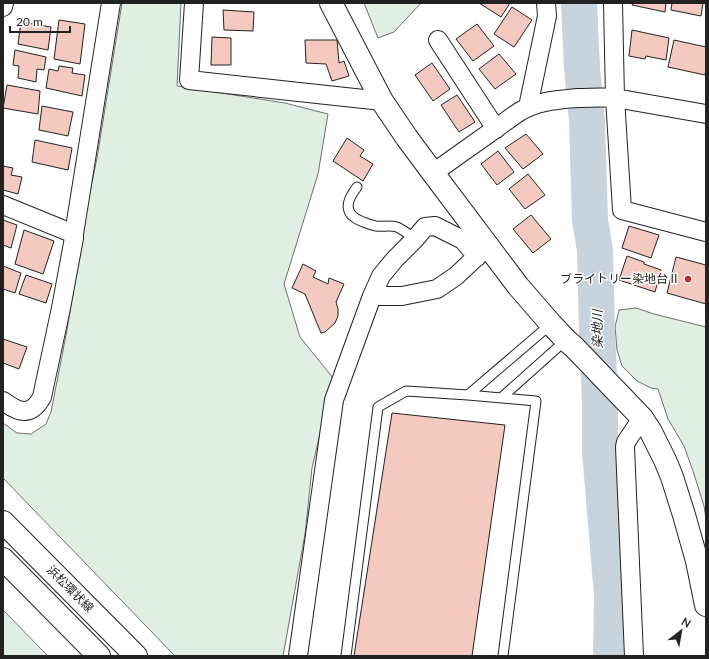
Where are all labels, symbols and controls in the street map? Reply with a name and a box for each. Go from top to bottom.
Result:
scale bar [10,8,70,34]
text: 20 m [16,14,43,29]
place label: ブライトリー染地台Ⅱ [560,271,680,286]
marker: ブライトリー染地台Ⅱ [683,274,693,284]
water label: 染地川 [589,307,605,349]
street label: 浜松環状線 [44,562,97,615]
north arrow [661,611,701,651]
text: N [679,614,693,630]

